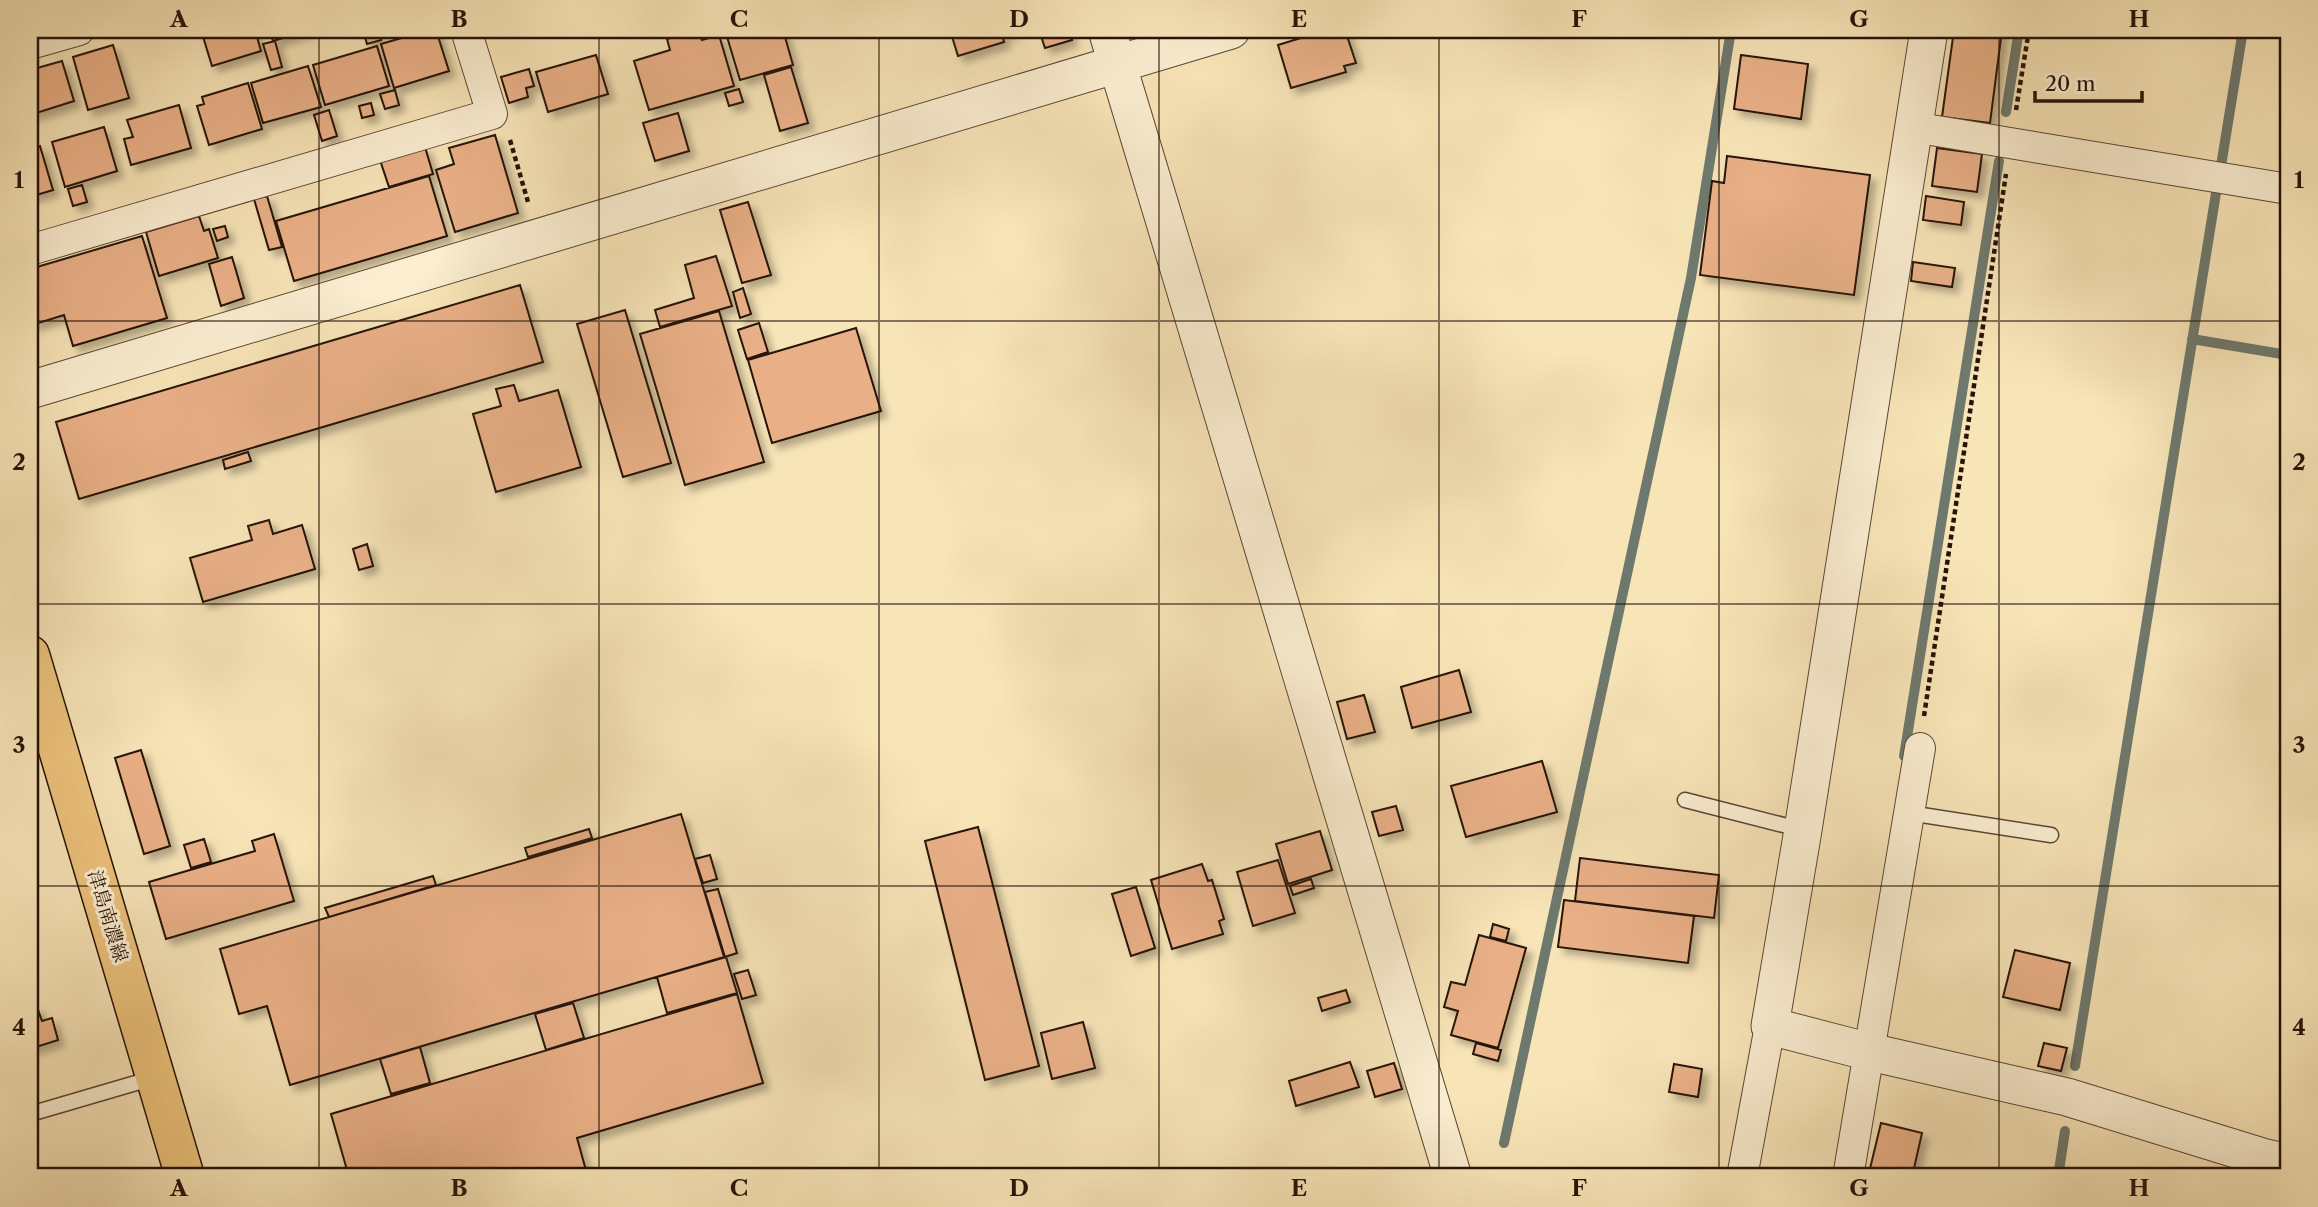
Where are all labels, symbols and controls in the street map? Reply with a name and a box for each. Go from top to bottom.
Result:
text: A [169,5,189,33]
text: B [450,5,468,33]
text: C [730,5,748,33]
text: D [1009,5,1029,33]
text: E [1291,5,1307,33]
text: F [1571,5,1587,33]
text: G [1849,5,1869,33]
text: H [2129,5,2150,33]
scale bar [2035,60,2141,104]
text: 20 m [2045,71,2096,96]
text: 1 [14,166,25,194]
text: 1 [2294,166,2305,194]
text: 2 [12,448,26,476]
text: 2 [2292,448,2306,476]
text: 3 [13,731,26,759]
text: 3 [2293,731,2306,759]
street label: 津島南濃線 [83,867,133,965]
text: 4 [12,1013,26,1041]
text: 4 [2292,1013,2306,1041]
text: A [169,1174,189,1202]
text: B [450,1174,468,1202]
text: C [730,1174,748,1202]
text: D [1009,1174,1029,1202]
text: E [1291,1174,1307,1202]
text: F [1571,1174,1587,1202]
text: G [1849,1174,1869,1202]
text: H [2129,1174,2150,1202]

